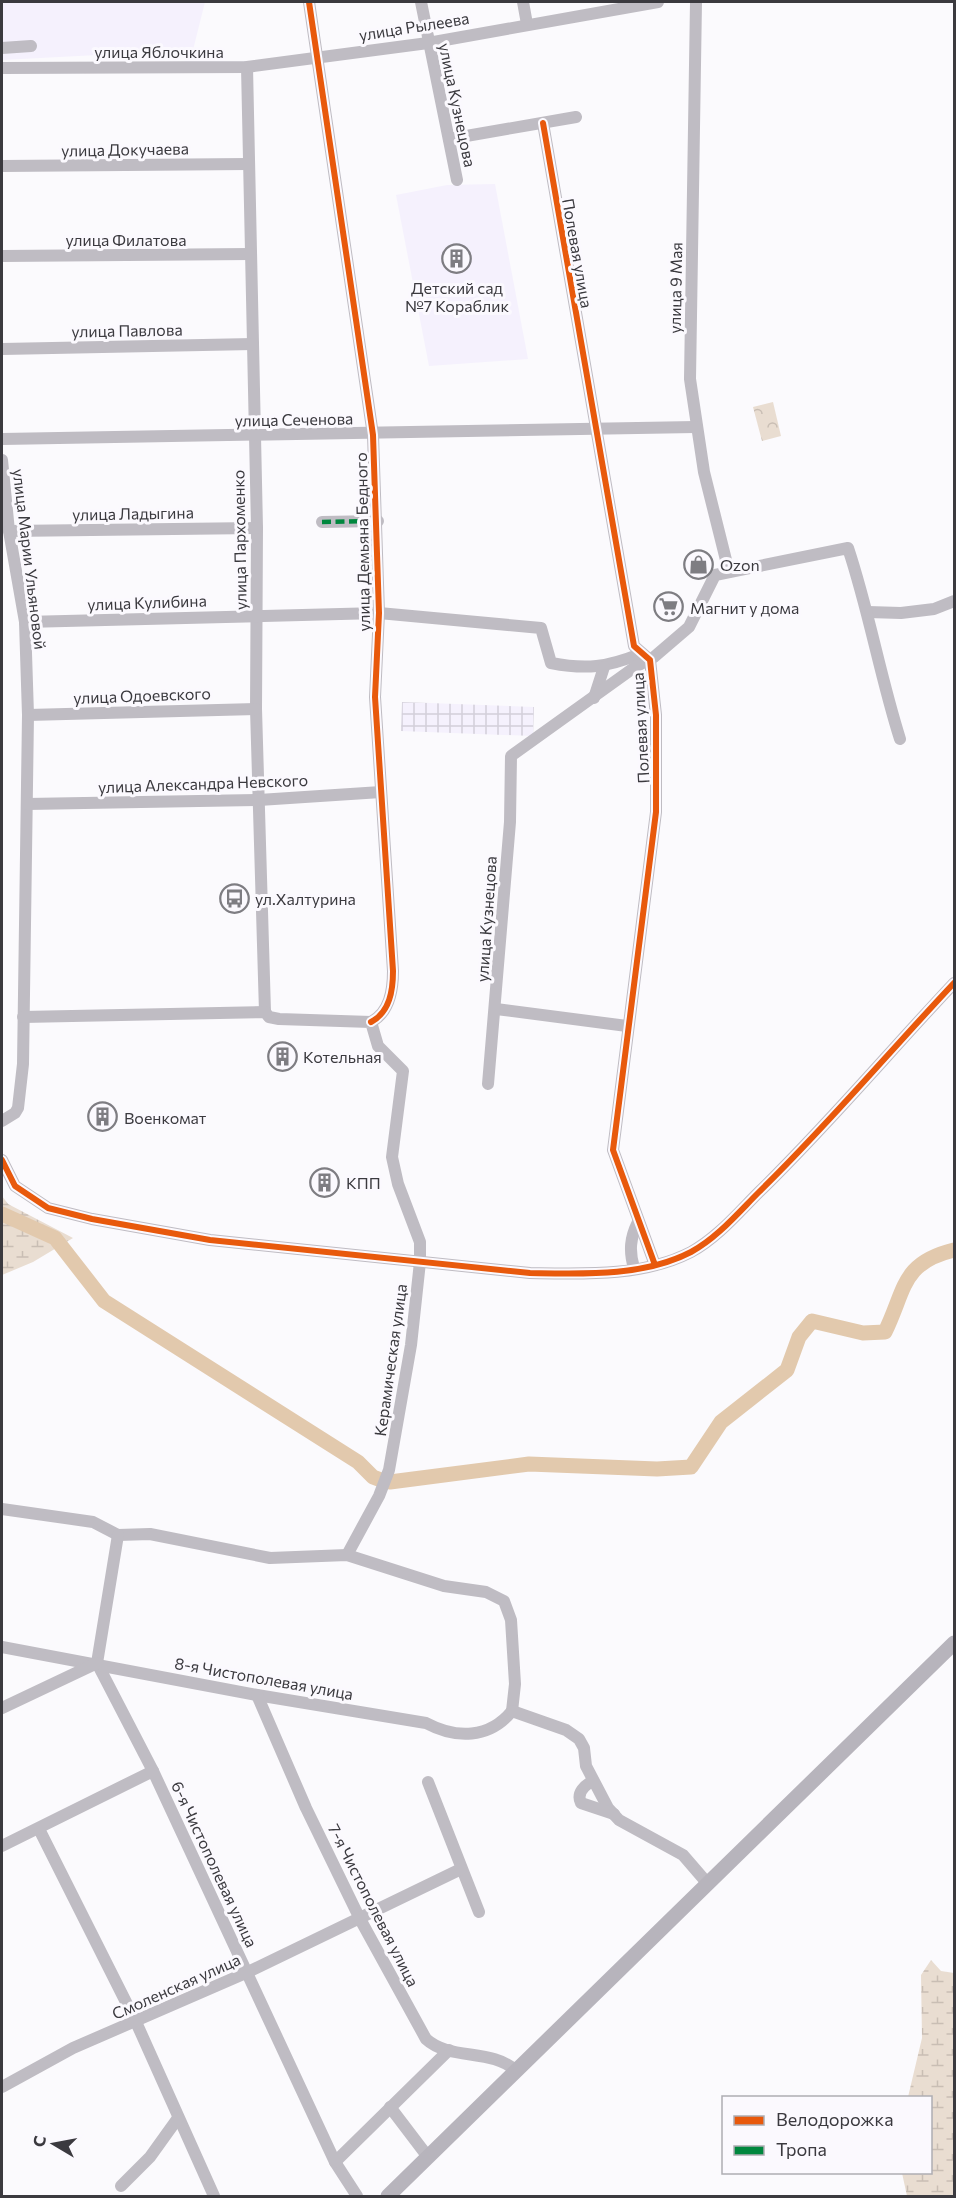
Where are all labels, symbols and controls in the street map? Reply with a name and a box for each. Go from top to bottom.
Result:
street label: улица Рылеева [358,8,470,44]
street label: улица Кузнецова [436,41,480,169]
street label: улица Яблочкина [94,42,224,61]
street label: улица Докучаева [61,138,189,160]
street label: Полевая улица [559,197,597,309]
street label: улица Филатова [66,230,186,249]
street label: улица 9 Мая [665,242,685,334]
building icon: Детский сад №7 Кораблик [441,243,473,275]
place label: Детский сад №7 Кораблик [405,278,510,315]
street label: улица Павлова [71,320,183,340]
street label: улица Сеченова [235,408,353,430]
street label: улица Демьяна Бедного [351,452,373,632]
street label: улица Марии Ульяновой [9,467,51,651]
street label: улица Пархоменко [228,470,250,610]
street label: улица Ладыгина [72,502,194,524]
shop icon: Ozon [683,548,715,580]
place label: Ozon [720,555,760,574]
street label: улица Кулибина [87,590,207,614]
supermarket icon: Магнит у дома [653,591,685,623]
place label: Магнит у дома [690,598,799,617]
street label: Полевая улица [628,672,652,784]
street label: улица Одоевского [73,683,211,707]
street label: улица Александра Невского [98,770,308,796]
street label: улица Кузнецова [472,855,500,983]
bus stop icon: ул.Халтурина [218,882,250,914]
place label: ул.Халтурина [255,889,356,908]
building icon: Котельная [266,1040,298,1072]
place label: Котельная [303,1047,382,1066]
building icon: Военкомат [87,1101,119,1133]
place label: Военкомат [124,1108,207,1127]
building icon: КПП [309,1166,341,1198]
place label: КПП [346,1173,381,1192]
street label: Керамическая улица [370,1283,410,1437]
street label: 8-я Чистополевая улица [173,1653,355,1703]
street label: 6-я Чистополевая улица [168,1778,262,1950]
street label: 7-я Чистополевая улица [325,1821,423,1989]
street label: Смоленская улица [109,1949,243,2023]
legend [722,2096,932,2174]
text: Велодорожка [776,2108,894,2130]
north arrow [24,2114,84,2174]
text: С [28,2134,49,2148]
text: Тропа [776,2138,827,2160]

